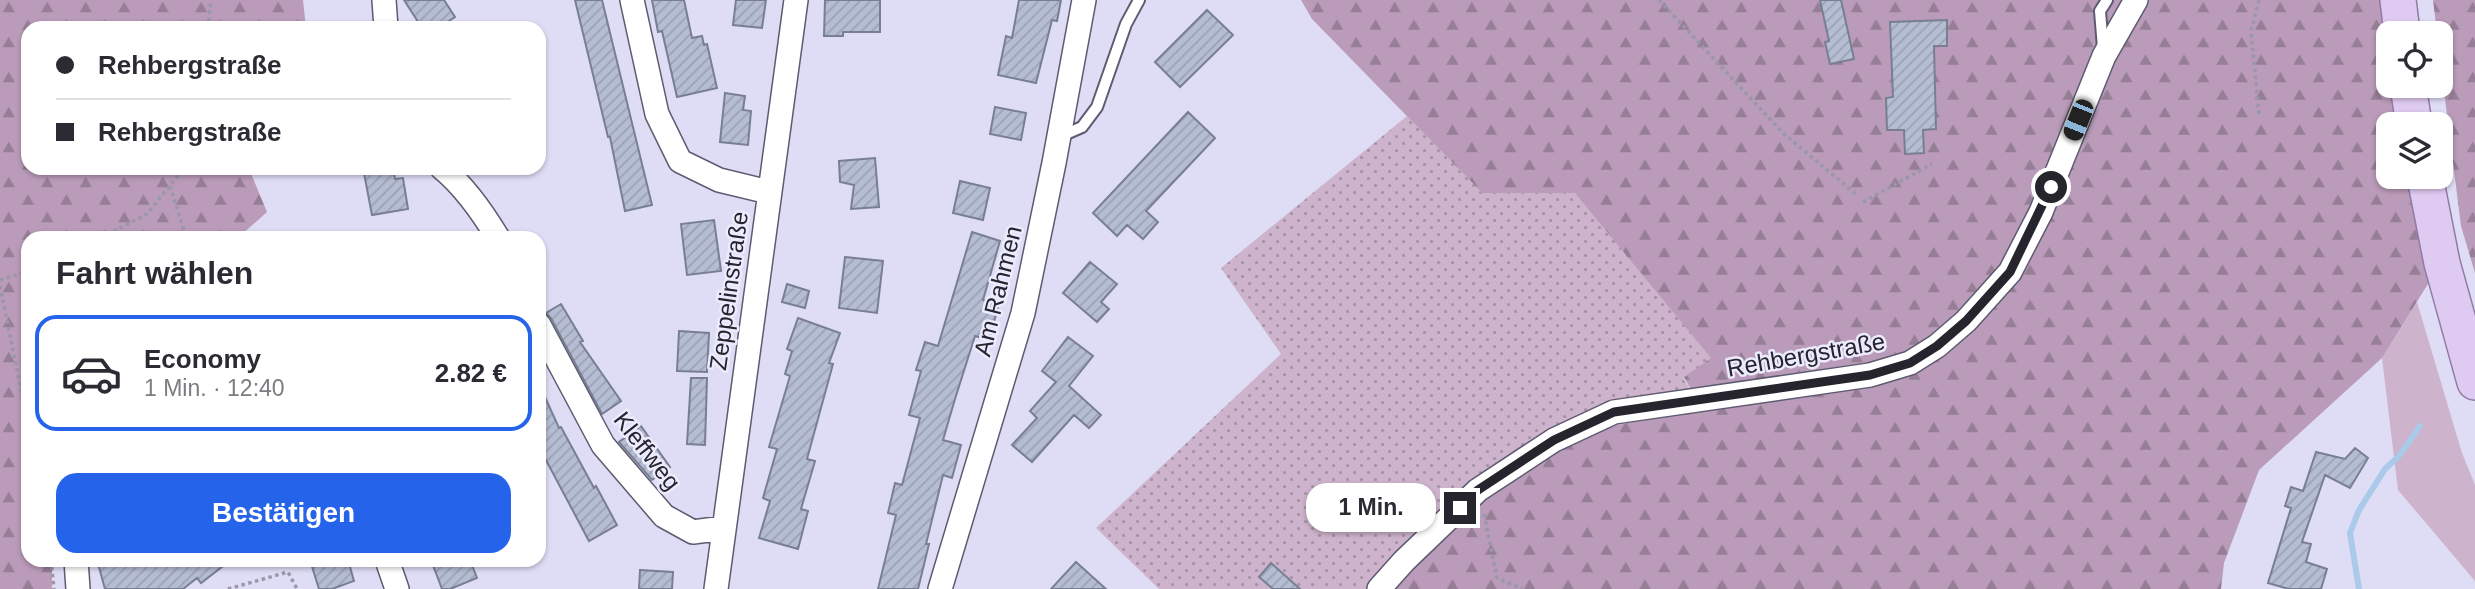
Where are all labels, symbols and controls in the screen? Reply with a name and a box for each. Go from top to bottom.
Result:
map controls [2376,21,2453,189]
button: locate [2376,21,2453,98]
text: Rehbergstraße [98,50,282,80]
car [2061,97,2096,143]
button: layers [2376,112,2453,189]
text: Rehbergstraße [98,117,282,147]
route start [2035,171,2067,203]
street label: Zeppelinstraße [704,210,753,372]
street label: Am Rahmen [968,223,1027,359]
text: Fahrt wählen [56,255,253,291]
street label: Rehbergstraße [1725,327,1887,382]
icon: car [60,342,123,405]
text: Economy [144,344,261,374]
text: 2.82 € [435,358,507,388]
text: 1 Min. · 12:40 [144,375,285,401]
street label: Kleffweg [609,406,686,495]
button: Bestätigen [56,473,511,553]
callout: 1 Min. [1306,484,1436,532]
route end [1444,492,1476,524]
text: 1 Min. [1338,494,1404,520]

